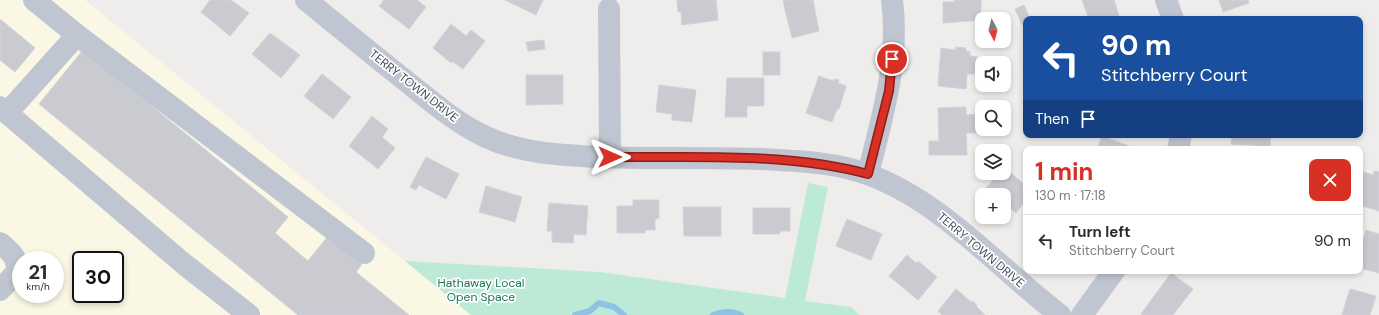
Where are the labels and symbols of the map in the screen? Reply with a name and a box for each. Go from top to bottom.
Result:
north arrow [975,12,1011,48]
pin [875,42,909,76]
street label: TERRY TOWN DRIVE [366,46,462,126]
position arrow [589,136,631,178]
street label: TERRY TOWN DRIVE [934,209,1028,291]
speed limit sign: 30 [72,251,124,303]
park label: Hathaway Local Open Space [438,275,524,305]

